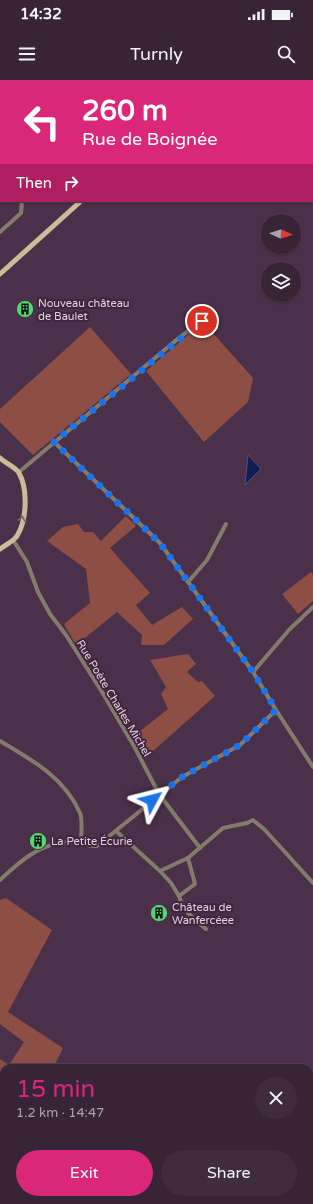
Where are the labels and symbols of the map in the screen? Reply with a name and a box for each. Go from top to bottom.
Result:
north arrow [261,214,301,254]
place label: Nouveau château de Baulet [38,297,130,323]
building icon: Nouveau château de Baulet [15,299,35,319]
pin [185,304,219,338]
one-way arrow [17,516,26,523]
street label: Rue Poète Charles Michel [74,638,154,759]
position arrow [131,779,173,821]
building icon: La Petite Écurie [28,831,48,851]
place label: La Petite Écurie [51,834,133,848]
place label: Château de Wanfercéee [172,901,234,927]
building icon: Château de Wanfercéee [149,903,169,923]

